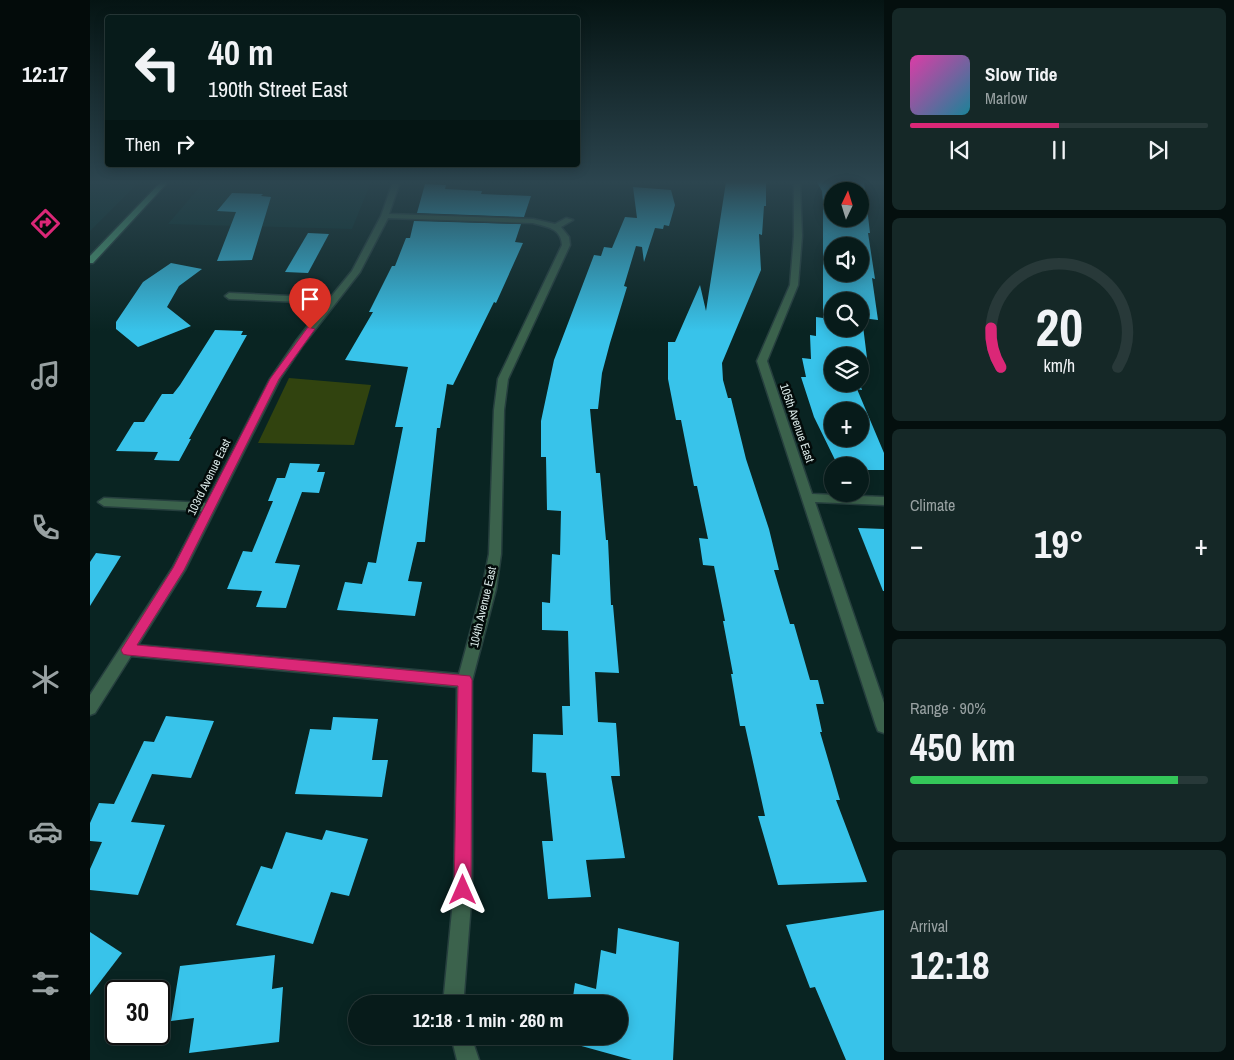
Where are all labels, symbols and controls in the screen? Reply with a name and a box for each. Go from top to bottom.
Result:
text: 40 m [208,29,273,76]
icon: left [125,35,190,100]
text: 12:17 [22,59,68,89]
text: Slow Tide [985,61,1057,87]
text: 190th Street East [208,74,347,104]
text: Marlow [985,87,1027,109]
icon: right [171,130,199,158]
text: Then [125,131,161,157]
icon: previous [946,136,974,164]
icon: pause [1045,136,1073,164]
icon: next [1144,136,1172,164]
north arrow [824,182,869,228]
map controls [824,182,869,502]
icon: directions [28,206,63,241]
button: sound [824,237,869,282]
pin [289,278,331,329]
icon: arrive [296,285,324,313]
button: search [824,292,869,337]
text: 20 [1035,292,1083,362]
button: layers [824,347,869,392]
text: km/h [1043,354,1075,378]
icon: music [28,358,63,393]
street label: 105th Avenue East [776,381,818,465]
button: + [824,402,869,447]
street label: 103rd Avenue East [184,436,234,518]
button: − [824,457,869,502]
text: Climate [910,494,955,516]
icon: phone [28,510,63,545]
text: 19° [1034,519,1084,570]
text: − [910,526,923,564]
text: + [1195,526,1208,564]
street label: 104th Avenue East [466,565,500,649]
icon: climate [28,662,63,697]
text: Range · 90% [910,697,986,719]
text: 450 km [910,722,1016,773]
icon: car [28,814,63,849]
position arrow [436,863,488,915]
text: Arrival [910,915,948,937]
text: 12:18 [910,940,990,991]
icon: filters [28,966,63,1001]
speed limit sign: 30 [105,980,170,1045]
text: 12:18 · 1 min · 260 m [413,1007,563,1033]

